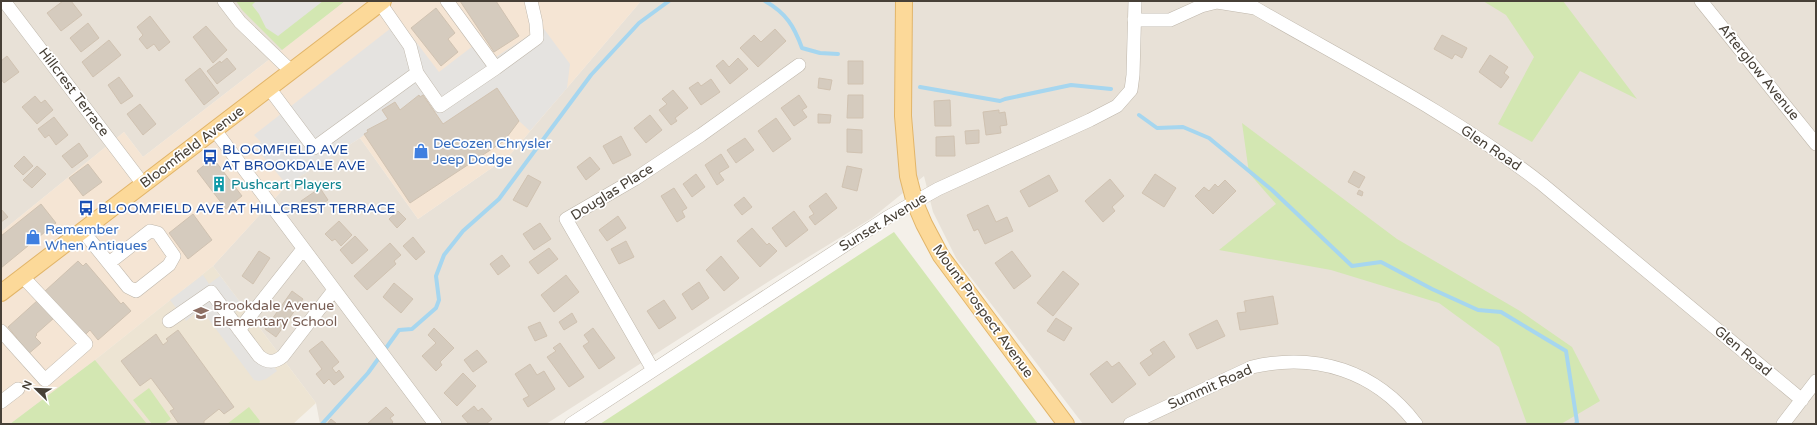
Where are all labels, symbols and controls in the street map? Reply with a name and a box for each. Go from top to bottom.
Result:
street label: Afterglow Avenue [1715,20,1803,124]
street label: Hillcrest Terrace [35,44,113,140]
street label: Bloomfield Avenue [137,102,247,192]
street label: Glen Road [1457,122,1525,174]
place label: DeCozen Chrysler Jeep Dodge [433,135,551,168]
place label: BLOOMFIELD AVE AT BROOKDALE AVE [222,141,365,174]
shop icon: DeCozen Chrysler Jeep Dodge [412,142,430,160]
bus stop icon: BLOOMFIELD AVE AT BROOKDALE AVE [201,148,219,166]
street label: Douglas Place [568,160,656,224]
building icon: Pushcart Players [210,175,228,193]
place label: Pushcart Players [231,176,342,193]
street label: Sunset Avenue [836,189,930,255]
bus stop icon: BLOOMFIELD AVE AT HILLCREST TERRACE [77,199,95,217]
place label: BLOOMFIELD AVE AT HILLCREST TERRACE [98,200,395,217]
place label: Remember When Antiques [45,221,148,254]
shop icon: Remember When Antiques [24,228,42,246]
street label: Mount Prospect Avenue [929,241,1037,381]
place label: Brookdale Avenue Elementary School [213,297,337,330]
school or university icon: Brookdale Avenue Elementary School [192,304,210,322]
street label: Glen Road [1711,322,1775,380]
street label: Summit Road [1165,361,1255,413]
north arrow [16,369,56,409]
text: N [20,379,35,392]

